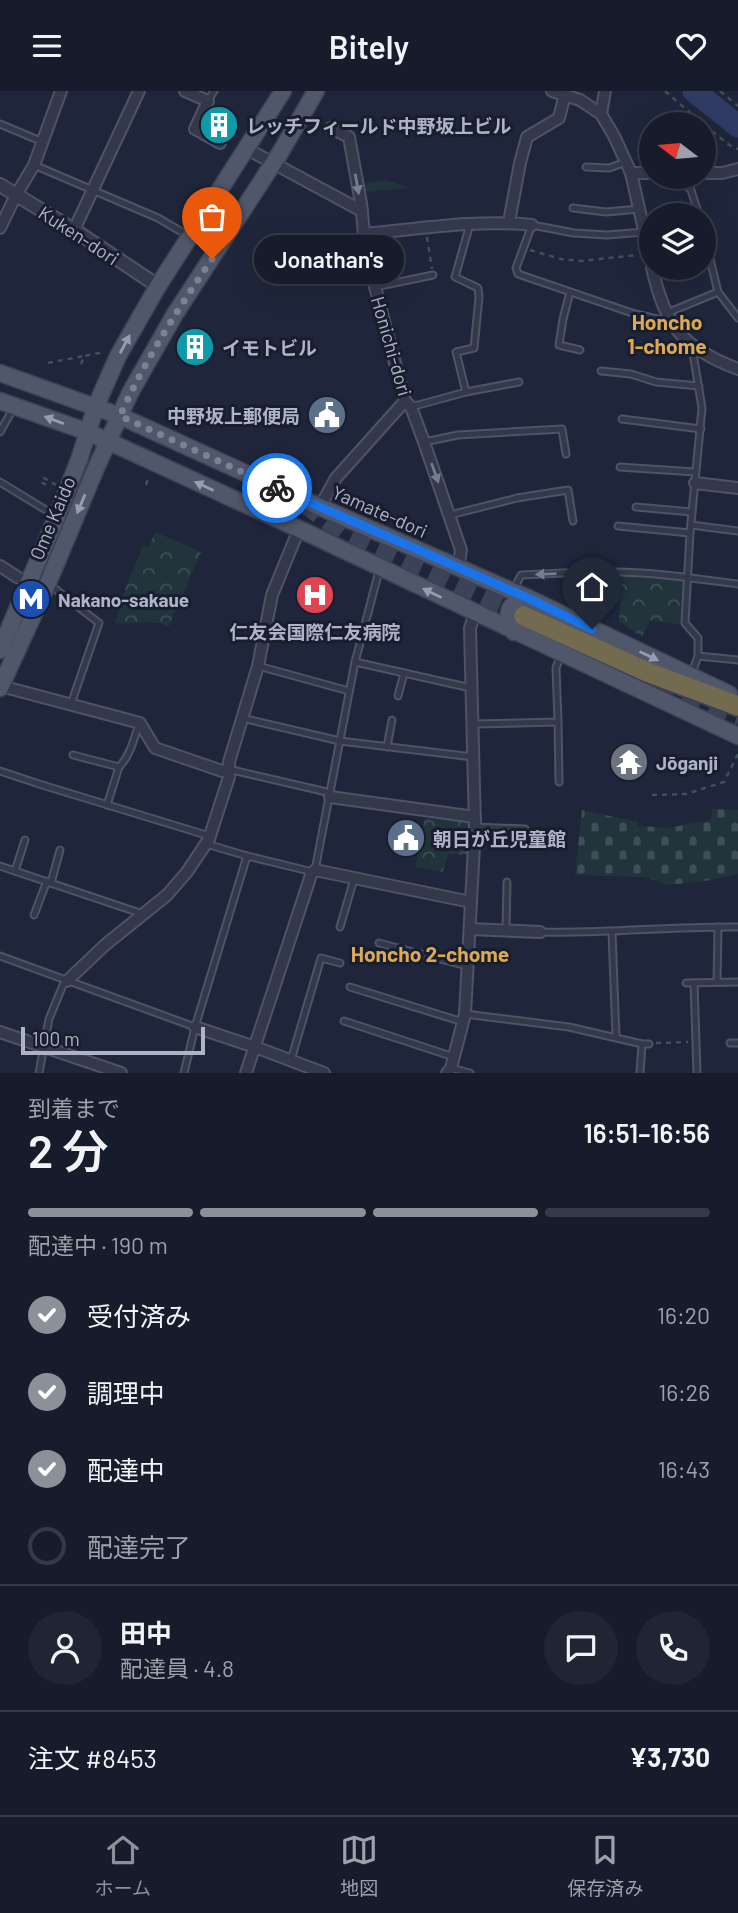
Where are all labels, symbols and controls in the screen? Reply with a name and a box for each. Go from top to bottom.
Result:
icon: menu [28,27,66,65]
text: Bitely [329,27,409,65]
icon: heart [672,27,710,65]
building icon: レッチフィールド中野坂上ビル [198,104,240,146]
north arrow [639,112,716,189]
map controls [639,112,716,280]
place label: レッチフィールド中野坂上ビル [246,114,512,137]
one-way arrow [352,173,363,195]
pin [182,187,242,259]
icon: bag [193,198,231,236]
street label: Kuken-dori [35,201,123,269]
button: layers [639,203,716,280]
callout: Jonathan's [254,235,404,283]
text: Jonathan's [274,245,384,273]
street label: Honichi-dori [367,293,417,399]
district label: Honcho 1-chome [627,309,707,358]
building icon: イモトビル [174,326,216,368]
one-way arrow [119,334,130,354]
place label: イモトビル [222,336,317,359]
public building icon: 中野坂上郵便局 [306,394,348,436]
place label: 中野坂上郵便局 [167,404,300,427]
one-way arrow [44,414,65,425]
courier [242,453,312,523]
one-way arrow [430,463,441,484]
icon: bike [258,469,296,507]
street label: Ome Kaido [24,473,80,563]
one-way arrow [194,480,214,492]
street label: Yamate-dori [329,480,431,542]
one-way arrow [75,494,86,515]
pin [562,557,622,629]
one-way arrow [534,568,556,579]
icon: home [573,568,611,606]
hospital icon: 仁友会国際仁友病院 [294,574,336,616]
metro station icon: Nakano-sakaue [10,578,52,620]
one-way arrow [422,587,442,599]
place label: Nakano-sakaue [58,588,189,611]
place label: 仁友会国際仁友病院 [229,620,401,643]
one-way arrow [639,650,659,662]
temple icon: Jōganji [608,741,650,783]
place label: Jōganji [656,751,718,774]
public building icon: 朝日が丘児童館 [385,817,427,859]
place label: 朝日が丘児童館 [433,827,566,850]
district label: Honcho 2-chome [351,941,509,966]
scale bar [21,1024,205,1056]
text: 100 m [32,1027,80,1050]
text: 到着まで [28,1094,120,1122]
text: 16:51–16:56 [583,1117,710,1148]
text: 2 分 [28,1122,109,1177]
text: 配達中 · 190 m [28,1231,168,1259]
icon: check [28,1296,66,1334]
text: 受付済み [87,1300,191,1331]
text: 16:20 [657,1301,710,1329]
icon: check [28,1373,66,1411]
text: 調理中 [87,1377,165,1408]
text: 16:26 [658,1378,710,1406]
icon: check [28,1450,66,1488]
text: 配達中 [87,1454,165,1485]
text: 16:43 [658,1455,710,1483]
text: 配達完了 [87,1531,191,1562]
button: person [28,1611,102,1685]
button: chat [544,1611,618,1685]
button: phone [636,1611,710,1685]
text: 田中 [120,1617,172,1648]
text: 配達員 · 4.8 [120,1654,234,1682]
text: ¥3,730 [629,1741,710,1772]
text: 注文 #8453 [28,1742,157,1773]
tab: ホーム [95,1831,151,1900]
tab: 地図 [340,1831,378,1900]
tab: 保存済み [567,1831,643,1900]

